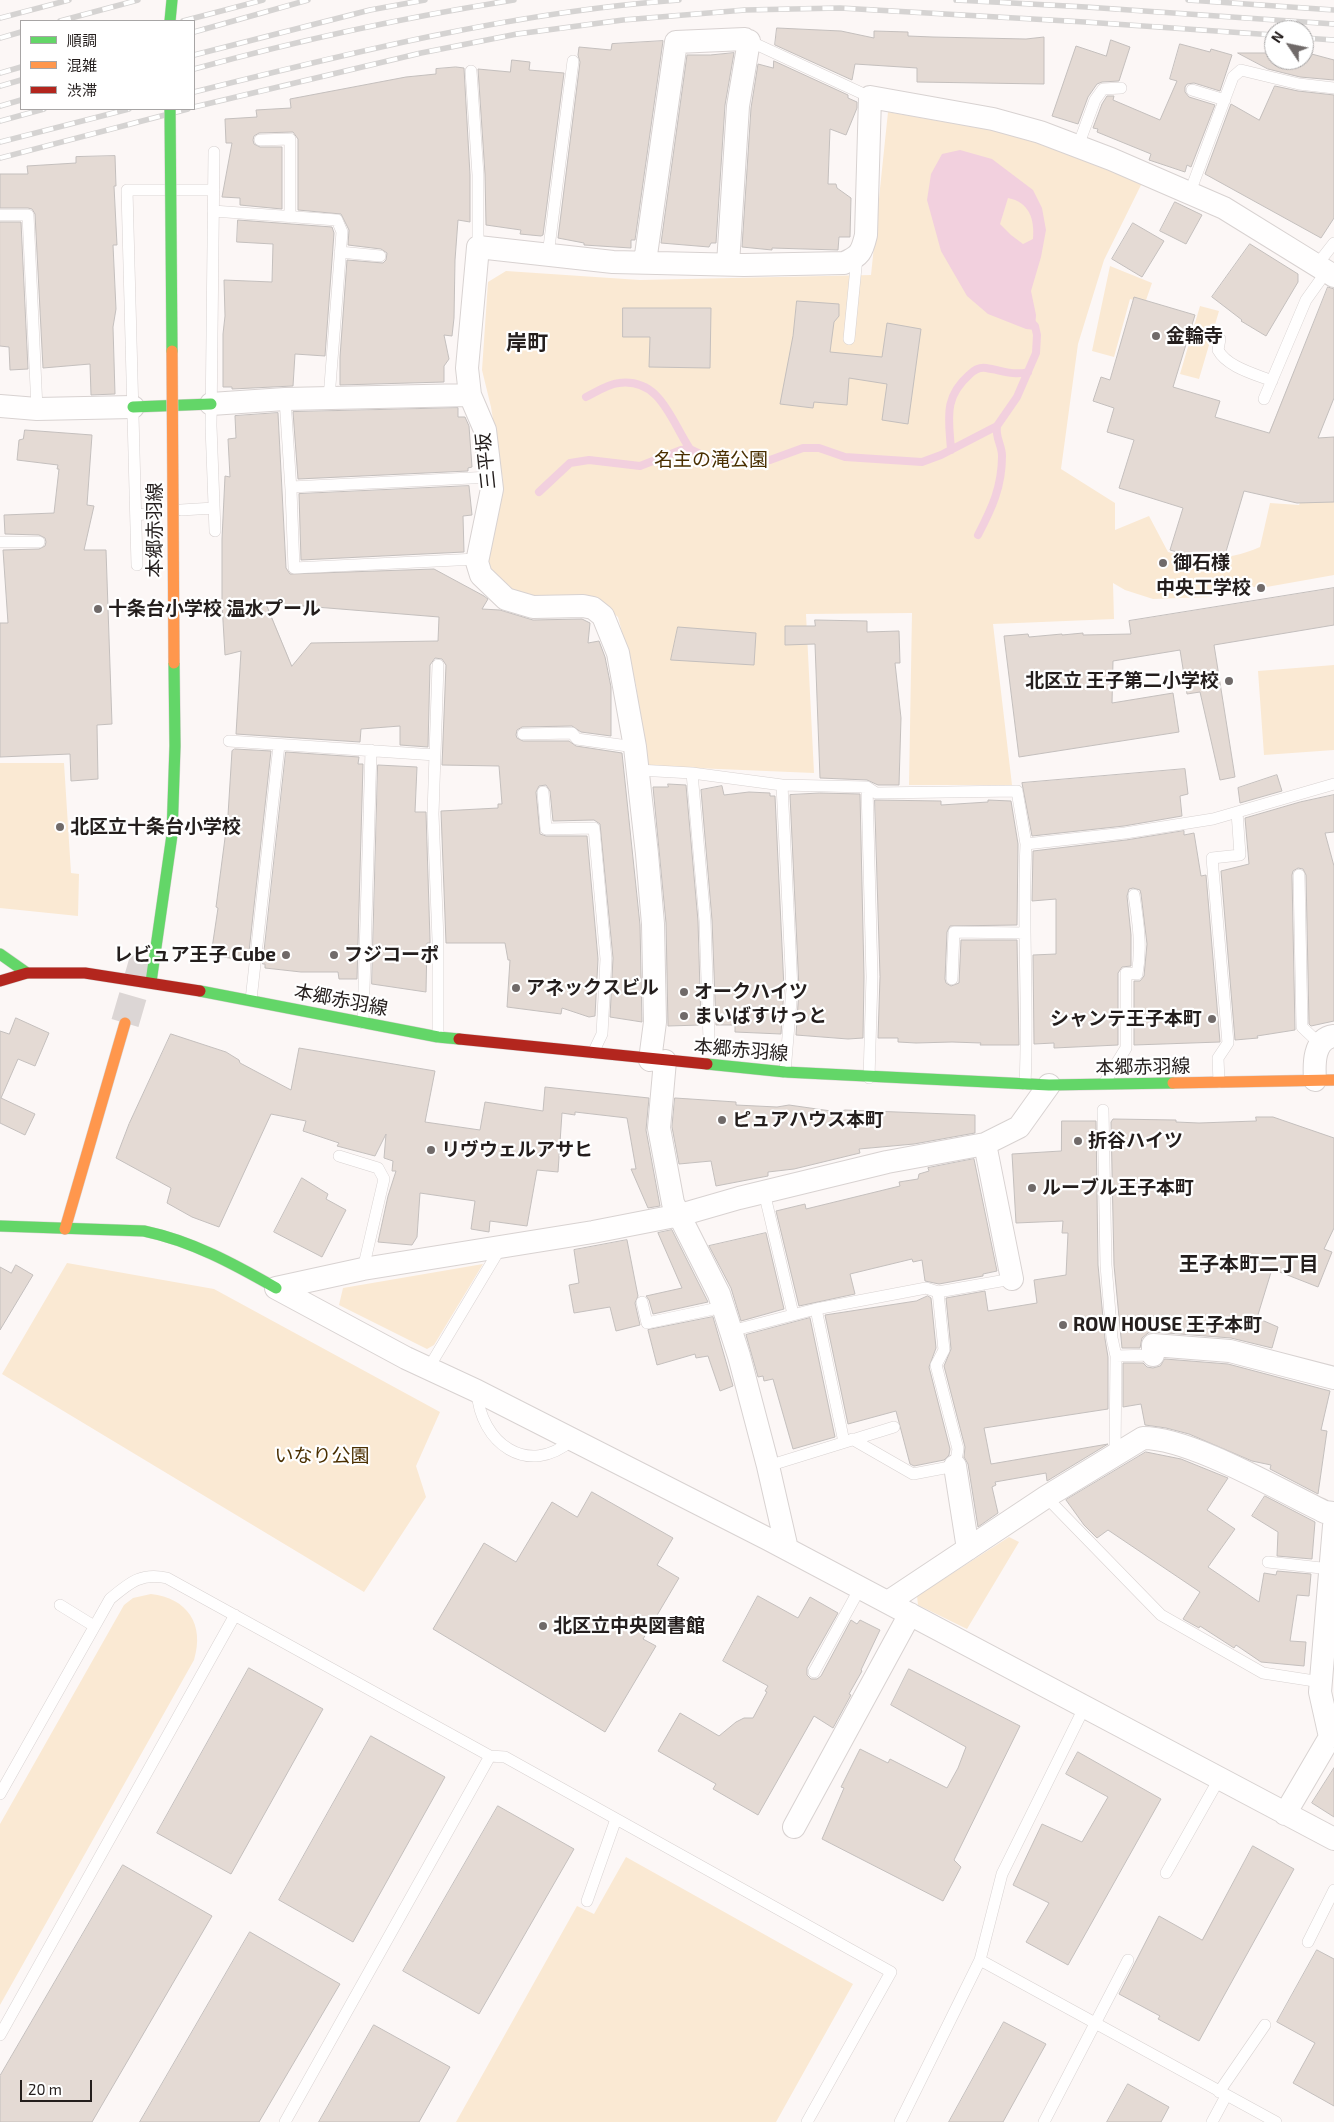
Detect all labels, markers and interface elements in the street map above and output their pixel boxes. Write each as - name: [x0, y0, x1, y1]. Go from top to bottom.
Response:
- legend: [20, 20, 195, 110]
- north arrow: [1264, 20, 1314, 70]
- text: N: [1267, 28, 1287, 46]
- text: 順調: [67, 31, 97, 49]
- text: 混雑: [67, 56, 97, 74]
- text: 渋滞: [67, 81, 97, 99]
- place label: 金輪寺: [1166, 325, 1223, 347]
- district label: 岸町: [506, 330, 548, 356]
- marker: 金輪寺: [1150, 330, 1162, 342]
- street label: 三平坂: [472, 431, 500, 491]
- park label: 名主の滝公園: [654, 449, 768, 471]
- street label: 本郷赤羽線: [144, 483, 166, 577]
- place label: 御石様: [1173, 552, 1230, 574]
- marker: 御石様: [1157, 557, 1169, 569]
- place label: 中央工学校: [1156, 577, 1251, 599]
- marker: 中央工学校: [1255, 582, 1267, 594]
- place label: 十条台小学校 温水プール: [108, 598, 321, 620]
- marker: 十条台小学校 温水プール: [92, 603, 104, 615]
- place label: 北区立 王子第二小学校: [1025, 670, 1219, 692]
- marker: 北区立 王子第二小学校: [1223, 675, 1235, 687]
- place label: 北区立十条台小学校: [70, 816, 241, 838]
- marker: 北区立十条台小学校: [54, 821, 66, 833]
- place label: レビュア王子 Cube: [113, 944, 276, 966]
- place label: フジコーポ: [344, 944, 439, 966]
- marker: レビュア王子 Cube: [280, 949, 292, 961]
- marker: フジコーポ: [328, 949, 340, 961]
- place label: アネックスビル: [526, 977, 659, 999]
- street label: 本郷赤羽線: [292, 980, 390, 1020]
- place label: オークハイツ: [694, 981, 808, 1003]
- marker: アネックスビル: [510, 982, 522, 994]
- marker: オークハイツ: [678, 986, 690, 998]
- place label: まいばすけっと: [694, 1005, 827, 1027]
- place label: シャンテ王子本町: [1050, 1008, 1202, 1030]
- marker: まいばすけっと: [678, 1010, 690, 1022]
- marker: シャンテ王子本町: [1206, 1013, 1218, 1025]
- street label: 本郷赤羽線: [693, 1035, 789, 1065]
- street label: 本郷赤羽線: [1095, 1055, 1191, 1079]
- place label: ピュアハウス本町: [732, 1109, 884, 1131]
- marker: ピュアハウス本町: [716, 1114, 728, 1126]
- place label: 折谷ハイツ: [1088, 1130, 1183, 1152]
- marker: 折谷ハイツ: [1072, 1135, 1084, 1147]
- place label: リヴウェルアサヒ: [441, 1139, 593, 1161]
- marker: リヴウェルアサヒ: [425, 1144, 437, 1156]
- place label: ルーブル王子本町: [1042, 1177, 1194, 1199]
- marker: ルーブル王子本町: [1026, 1182, 1038, 1194]
- district label: 王子本町二丁目: [1179, 1252, 1319, 1276]
- place label: ROW HOUSE 王子本町: [1073, 1314, 1262, 1336]
- marker: ROW HOUSE 王子本町: [1057, 1319, 1069, 1331]
- park label: いなり公園: [275, 1445, 369, 1467]
- place label: 北区立中央図書館: [553, 1615, 705, 1637]
- marker: 北区立中央図書館: [537, 1620, 549, 1632]
- scale bar: [22, 2070, 95, 2102]
- text: 20 m: [28, 2080, 62, 2098]

